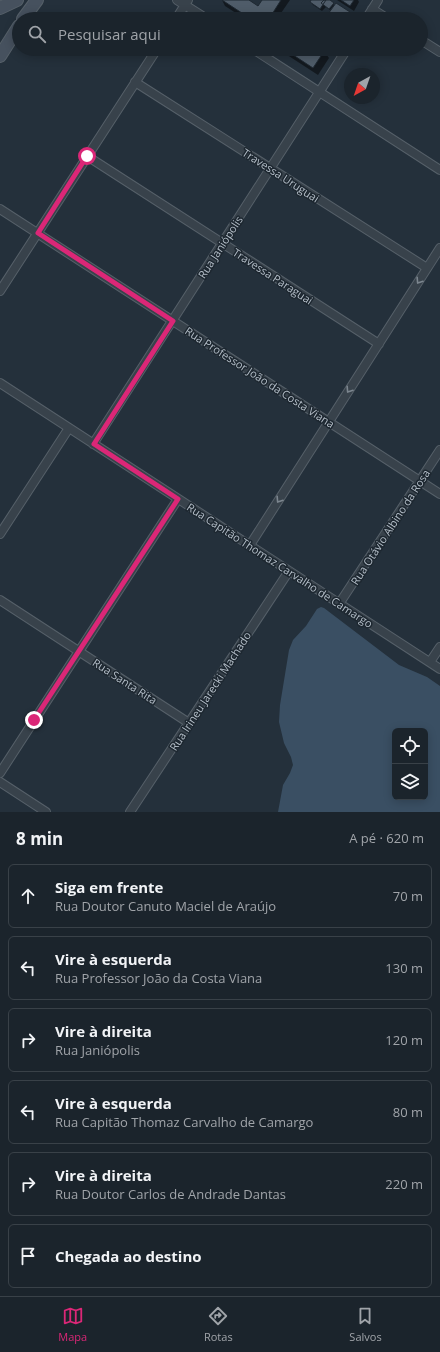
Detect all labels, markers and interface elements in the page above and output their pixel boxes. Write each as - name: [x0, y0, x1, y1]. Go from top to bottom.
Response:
- search box: [12, 12, 428, 56]
- icon: search: [26, 23, 48, 45]
- text: Pesquisar aqui: [58, 24, 161, 44]
- north arrow: [344, 68, 380, 104]
- street label: Travessa Uruguai: [240, 145, 322, 205]
- route start: [78, 147, 96, 165]
- street label: Rua Janiópolis: [194, 213, 246, 281]
- street label: Travessa Paraguai: [230, 244, 316, 308]
- one-way arrow: [416, 277, 424, 284]
- street label: Rua Professor João da Costa Viana: [182, 323, 338, 431]
- one-way arrow: [346, 386, 354, 393]
- street label: Rua Otávio Albino da Rosa: [347, 466, 433, 588]
- one-way arrow: [276, 496, 284, 503]
- street label: Rua Capitão Thomaz Carvalho de Camargo: [184, 499, 376, 631]
- street label: Rua Irineu Jarecki Machado: [166, 628, 254, 753]
- street label: Rua Santa Rita: [90, 655, 160, 707]
- route end: [25, 711, 43, 729]
- map controls: [392, 728, 428, 800]
- button: locate: [392, 728, 428, 764]
- button: layers: [392, 764, 428, 800]
- text: 8 min: [16, 827, 63, 850]
- text: A pé · 620 m: [349, 829, 424, 847]
- text: Siga em frente: [55, 877, 163, 897]
- icon: ahead: [17, 885, 39, 907]
- text: 70 m: [393, 887, 423, 905]
- text: Rua Doutor Canuto Maciel de Araújo: [55, 897, 276, 915]
- text: Vire à esquerda: [55, 949, 172, 969]
- icon: left: [17, 957, 39, 979]
- text: 130 m: [385, 959, 423, 977]
- text: Rua Professor João da Costa Viana: [55, 969, 262, 987]
- text: Vire à direita: [55, 1021, 152, 1041]
- icon: right: [17, 1029, 39, 1051]
- text: 120 m: [385, 1031, 423, 1049]
- text: Rua Janiópolis: [55, 1041, 140, 1059]
- text: Vire à esquerda: [55, 1093, 172, 1113]
- icon: left: [17, 1101, 39, 1123]
- text: 80 m: [393, 1103, 423, 1121]
- text: Rua Capitão Thomaz Carvalho de Camargo: [55, 1113, 313, 1131]
- text: Vire à direita: [55, 1165, 152, 1185]
- icon: right: [17, 1173, 39, 1195]
- text: 220 m: [385, 1175, 423, 1193]
- text: Rua Doutor Carlos de Andrade Dantas: [55, 1185, 286, 1203]
- icon: arrive: [17, 1245, 39, 1267]
- text: Chegada ao destino: [55, 1246, 202, 1266]
- tab: Mapa: [58, 1305, 87, 1344]
- tab: Rotas: [204, 1305, 233, 1344]
- tab: Salvos: [349, 1305, 382, 1344]

